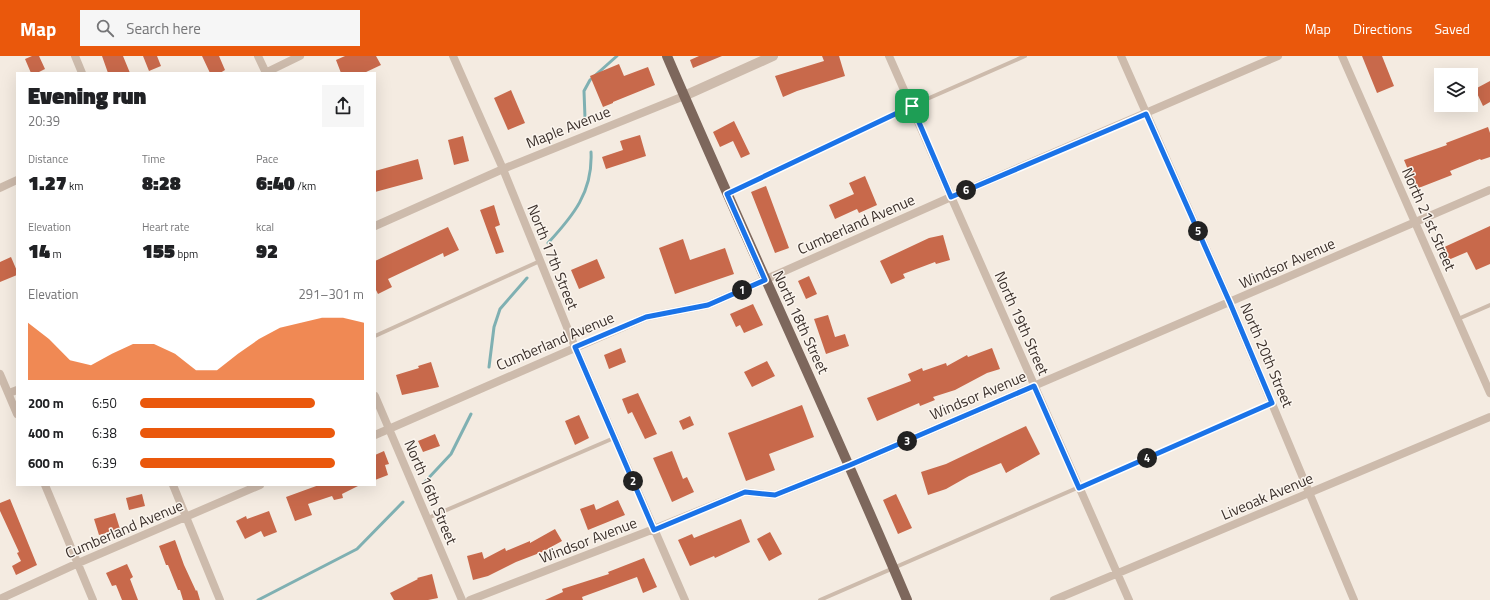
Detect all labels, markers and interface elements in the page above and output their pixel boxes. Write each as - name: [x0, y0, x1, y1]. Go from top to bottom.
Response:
- search box: [80, 10, 360, 46]
- text: Map: [20, 14, 56, 43]
- icon: search: [94, 17, 116, 39]
- text: Search here: [126, 17, 201, 40]
- text: Map: [1305, 18, 1331, 39]
- text: Directions: [1353, 18, 1412, 39]
- text: Saved: [1434, 18, 1470, 39]
- map controls: [1434, 68, 1478, 112]
- button: layers: [1434, 68, 1478, 112]
- text: Evening run: [28, 79, 146, 113]
- button: share: [322, 85, 364, 127]
- pin: [895, 89, 929, 123]
- icon: arrive: [901, 95, 923, 117]
- street label: Maple Avenue: [522, 100, 614, 154]
- text: 20:39: [28, 111, 60, 131]
- text: Distance: [28, 151, 68, 167]
- text: Time: [142, 151, 165, 167]
- text: Pace: [256, 151, 278, 167]
- street label: North 21st Street: [1396, 164, 1462, 275]
- text: 1.27: [28, 167, 67, 198]
- text: 8:28: [142, 167, 181, 198]
- text: 6:40: [256, 167, 295, 198]
- text: km: [67, 178, 84, 194]
- text: /km: [295, 178, 316, 194]
- pin: 6: [956, 180, 976, 200]
- text: 6: [963, 182, 969, 198]
- street label: Cumberland Avenue: [794, 188, 918, 260]
- street label: North 17th Street: [521, 201, 585, 314]
- text: Elevation: [28, 219, 71, 235]
- text: Heart rate: [142, 219, 189, 235]
- text: kcal: [256, 219, 274, 235]
- pin: 5: [1188, 221, 1208, 241]
- text: 5: [1195, 223, 1201, 239]
- street label: Windsor Avenue: [1235, 232, 1339, 294]
- text: 14: [28, 235, 50, 266]
- text: 155: [142, 235, 175, 266]
- text: 92: [256, 235, 278, 266]
- text: m: [50, 246, 62, 262]
- text: bpm: [175, 246, 198, 262]
- street label: North 18th Street: [767, 266, 835, 378]
- street label: North 19th Street: [989, 267, 1056, 379]
- pin: 1: [732, 280, 752, 300]
- text: 1: [739, 282, 745, 298]
- text: Elevation: [28, 284, 79, 304]
- text: 291–301 m: [298, 284, 364, 304]
- street label: North 20th Street: [1235, 299, 1300, 412]
- street label: Cumberland Avenue: [492, 306, 618, 376]
- street label: Windsor Avenue: [926, 364, 1030, 426]
- text: 200 m: [28, 393, 64, 413]
- text: 6:50: [92, 393, 117, 413]
- text: 400 m: [28, 423, 64, 443]
- text: 6:38: [92, 423, 117, 443]
- pin: 3: [897, 431, 917, 451]
- text: 3: [904, 433, 910, 449]
- street label: North 16th Street: [399, 436, 464, 549]
- pin: 4: [1137, 448, 1157, 468]
- text: 4: [1144, 450, 1150, 466]
- text: 600 m: [28, 453, 64, 473]
- text: 6:39: [92, 453, 117, 473]
- street label: Liveoak Avenue: [1217, 466, 1317, 526]
- pin: 2: [623, 471, 643, 491]
- text: 2: [630, 473, 636, 489]
- street label: Cumberland Avenue: [61, 494, 187, 564]
- street label: Windsor Avenue: [536, 511, 640, 569]

